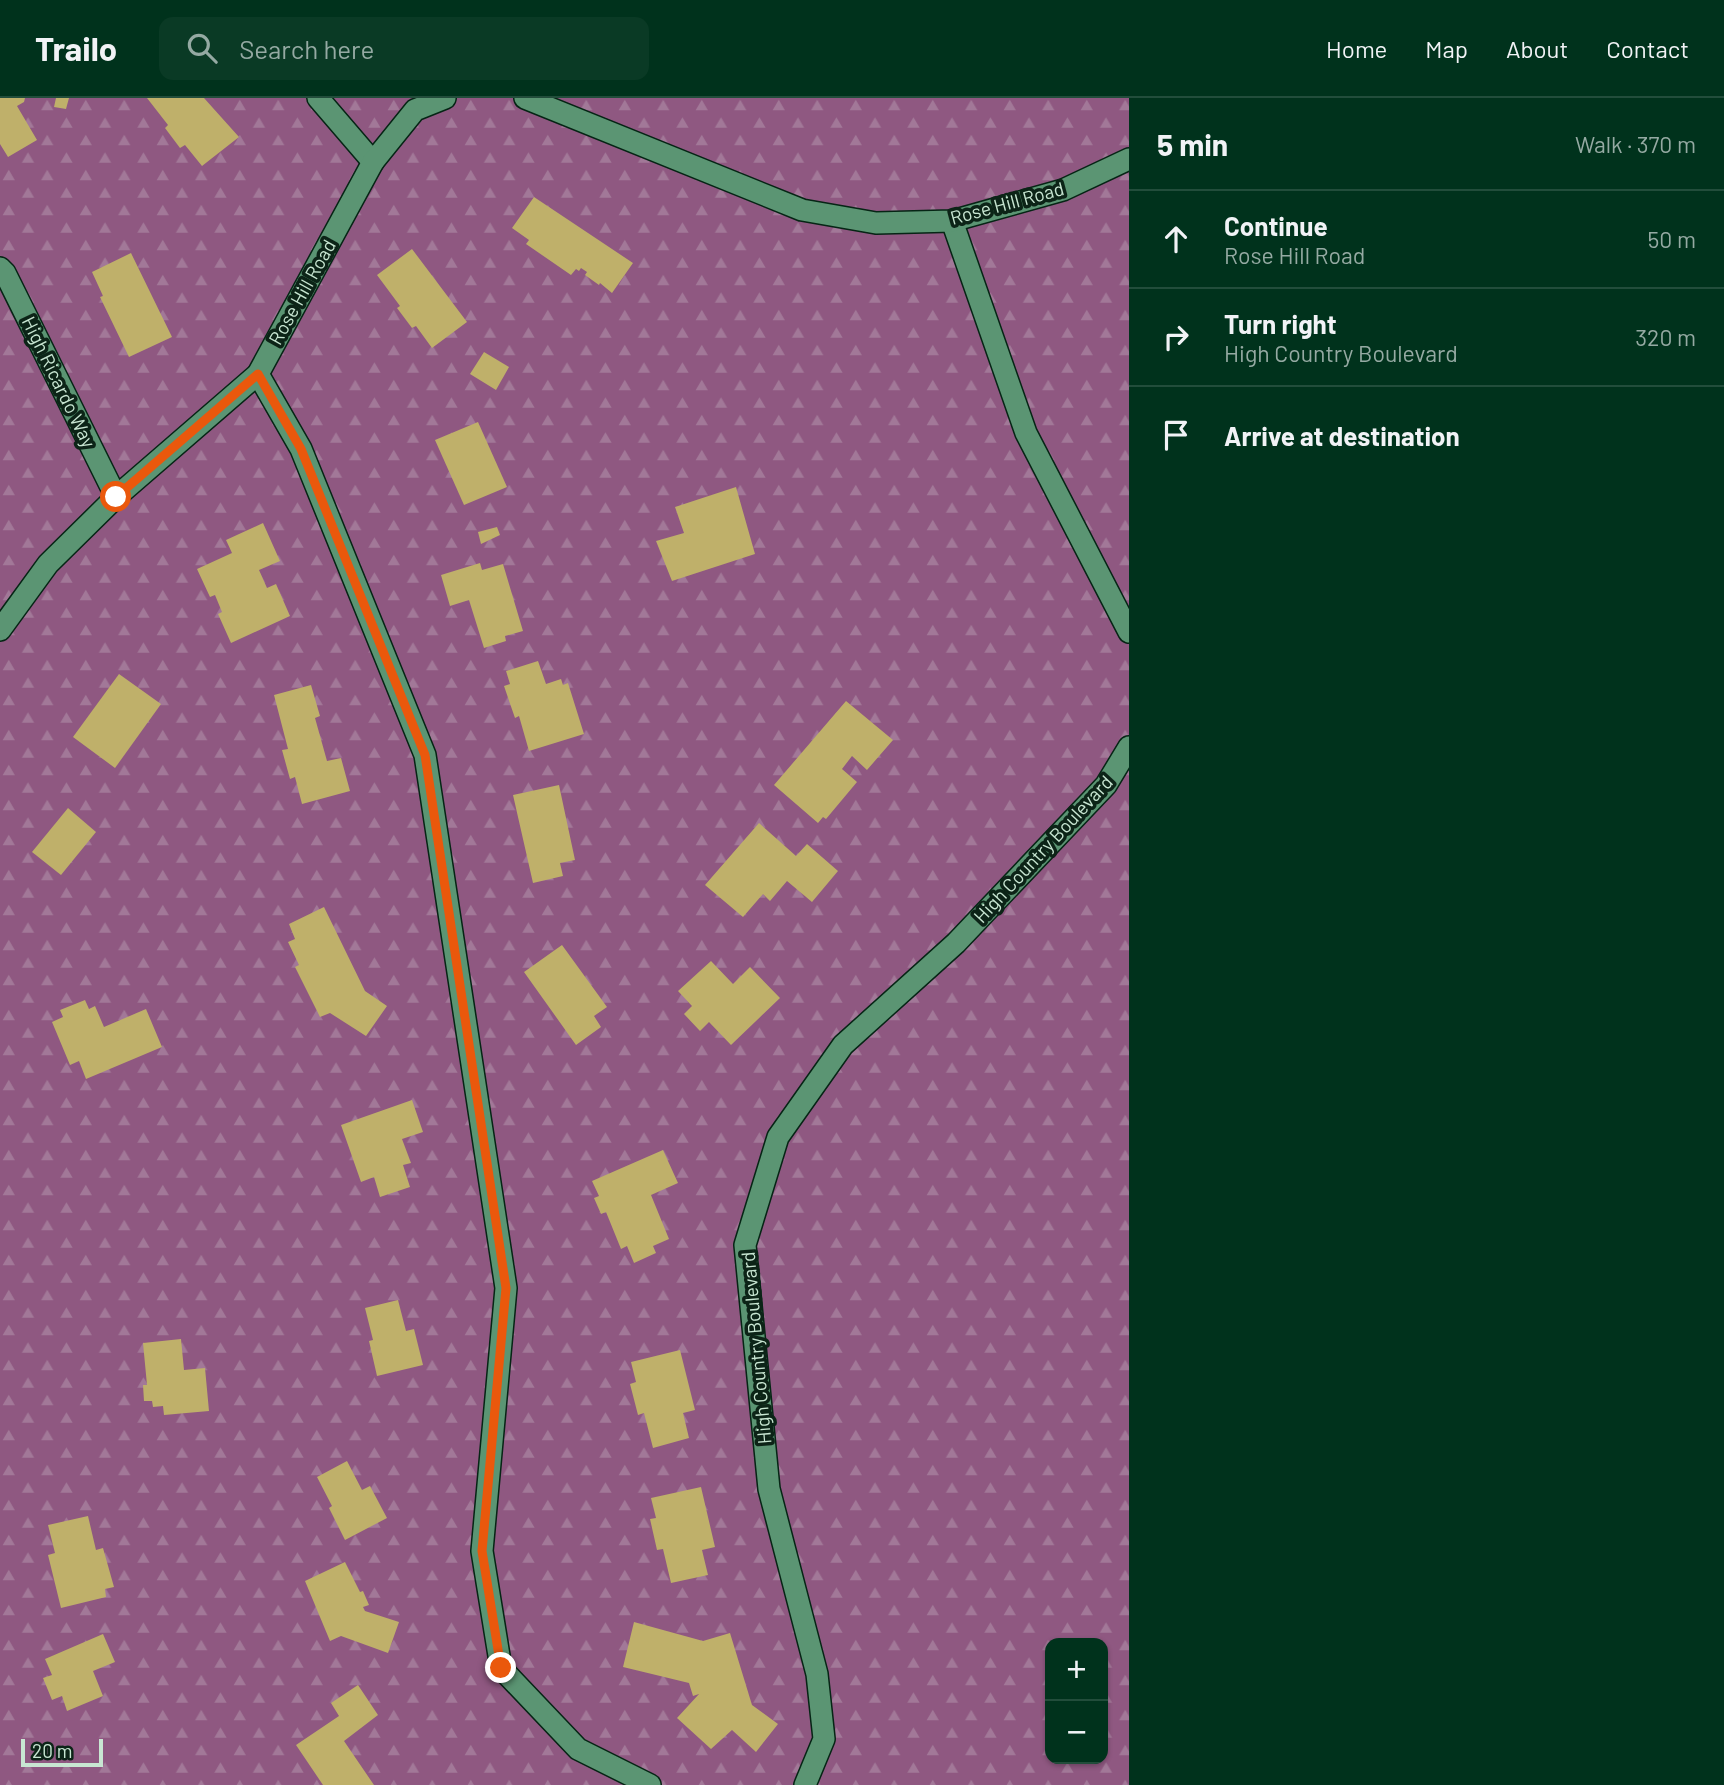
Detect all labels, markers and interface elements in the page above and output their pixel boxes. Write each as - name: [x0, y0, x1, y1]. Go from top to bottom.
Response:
- search box: [159, 17, 649, 80]
- text: Trailo: [35, 28, 117, 68]
- icon: search: [183, 29, 221, 67]
- text: Search here: [239, 33, 374, 64]
- text: Home: [1326, 34, 1387, 63]
- text: Map: [1425, 34, 1468, 63]
- text: About: [1506, 34, 1568, 63]
- text: Contact: [1606, 34, 1689, 63]
- text: 5 min: [1157, 126, 1228, 162]
- text: Walk · 370 m: [1575, 130, 1696, 158]
- street label: Rose Hill Road: [947, 176, 1066, 229]
- text: Continue: [1224, 210, 1328, 241]
- icon: ahead: [1157, 220, 1195, 258]
- text: 50 m: [1648, 225, 1696, 253]
- street label: Rose Hill Road: [263, 235, 340, 348]
- text: Rose Hill Road: [1224, 241, 1365, 269]
- text: Turn right: [1224, 308, 1337, 339]
- street label: High Ricardo Way: [18, 312, 101, 451]
- icon: right: [1157, 318, 1195, 356]
- text: 320 m: [1635, 323, 1696, 351]
- text: High Country Boulevard: [1224, 339, 1458, 367]
- icon: arrive: [1157, 416, 1195, 454]
- text: Arrive at destination: [1224, 420, 1460, 451]
- route start: [100, 481, 131, 512]
- street label: High Country Boulevard: [968, 770, 1117, 927]
- street label: High Country Boulevard: [736, 1251, 775, 1445]
- map controls: [1045, 1638, 1108, 1764]
- button: +: [1045, 1638, 1108, 1701]
- route end: [485, 1652, 516, 1683]
- button: −: [1045, 1701, 1108, 1764]
- scale bar: [21, 1736, 103, 1768]
- text: 20 m: [32, 1739, 72, 1762]

